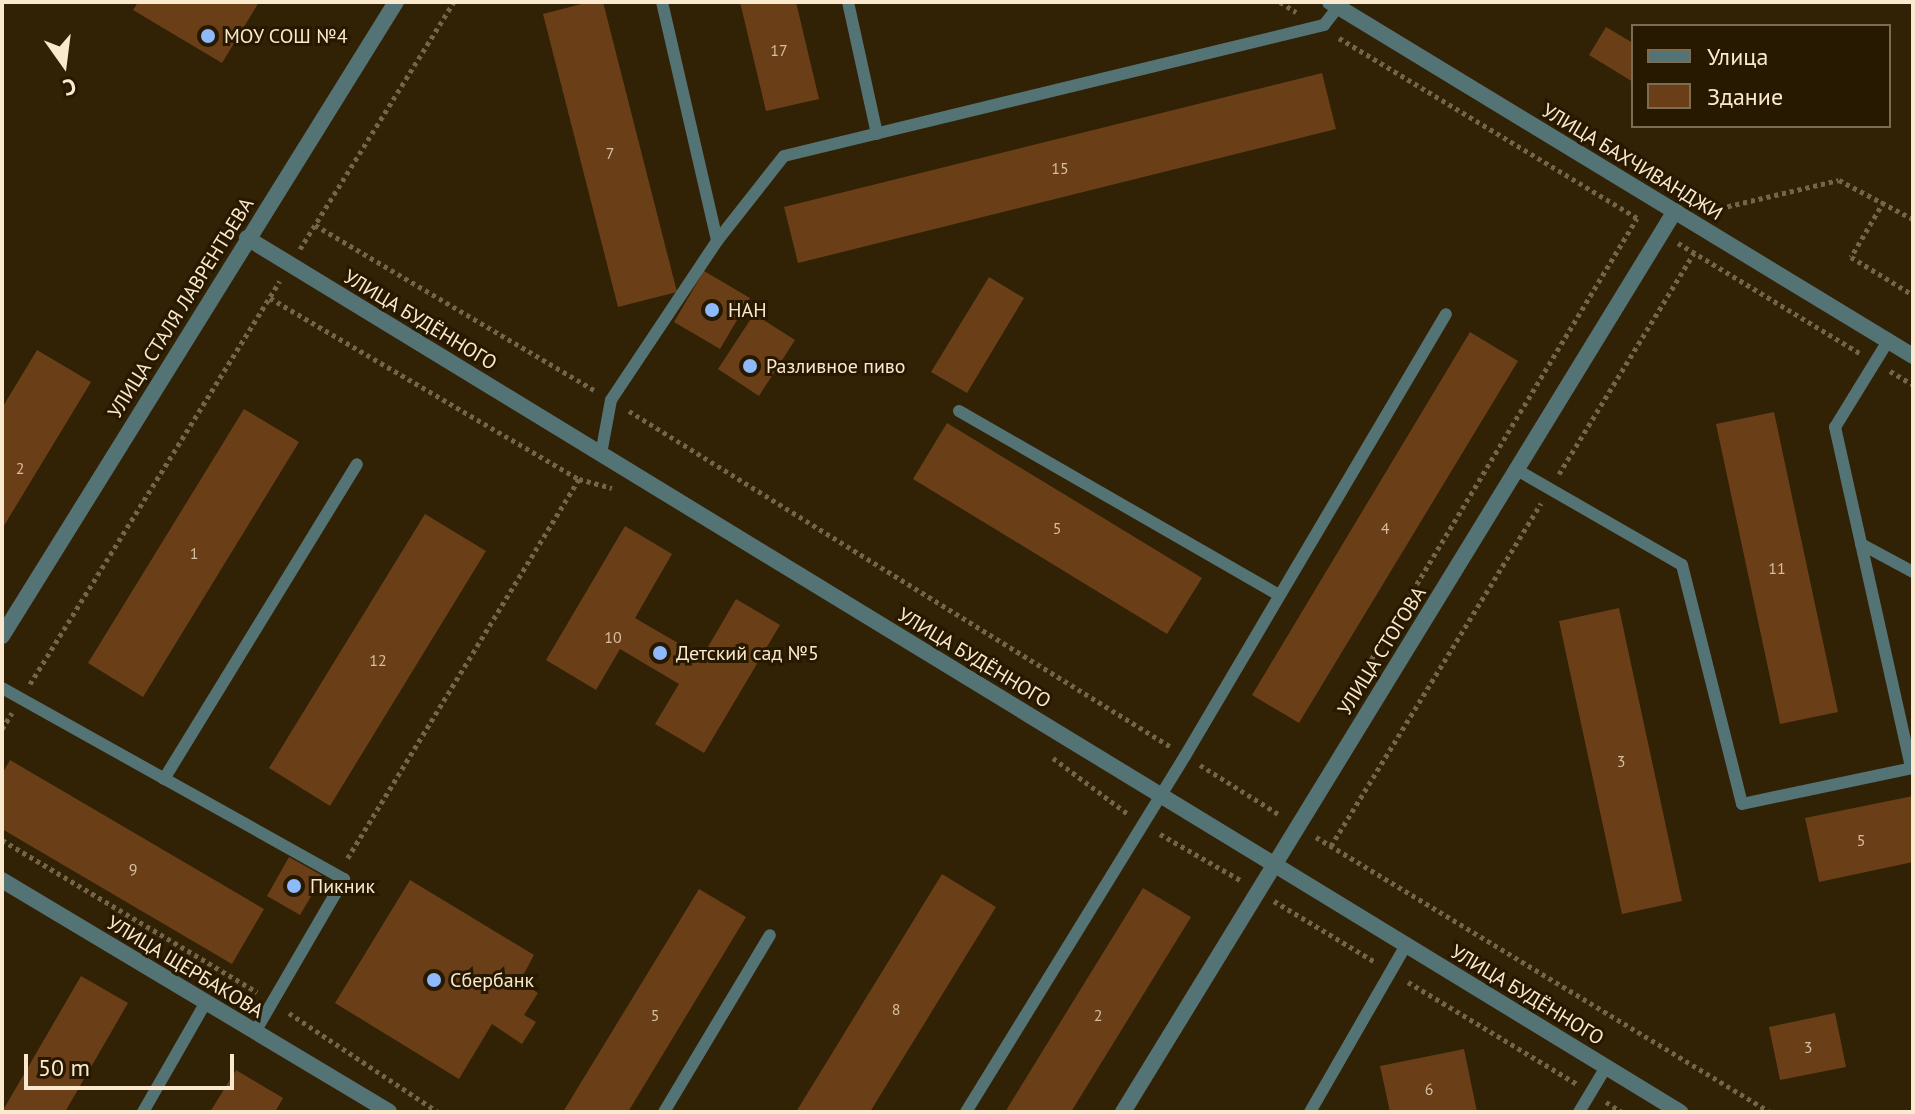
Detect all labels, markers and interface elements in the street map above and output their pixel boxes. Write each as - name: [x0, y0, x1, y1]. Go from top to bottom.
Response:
- north arrow: [24, 24, 104, 104]
- place label: МОУ СОШ №4: [224, 24, 348, 48]
- legend: [1631, 24, 1891, 128]
- marker: МОУ СОШ №4: [199, 27, 217, 45]
- house number: 17: [770, 40, 788, 60]
- text: Улица: [1707, 41, 1768, 72]
- text: С: [60, 72, 79, 102]
- text: Здание: [1707, 81, 1783, 112]
- street label: УЛИЦА БАХЧИВАНДЖИ: [1537, 98, 1727, 226]
- house number: 7: [606, 143, 614, 163]
- house number: 15: [1051, 158, 1069, 178]
- street label: УЛИЦА СТАЛЯ ЛАВРЕНТЬЕВА: [103, 193, 259, 423]
- street label: УЛИЦА БУДЁННОГО: [339, 265, 501, 375]
- place label: НАН: [728, 298, 767, 322]
- marker: НАН: [703, 301, 721, 319]
- place label: Разливное пиво: [766, 354, 906, 378]
- marker: Разливное пиво: [741, 357, 759, 375]
- house number: 2: [16, 458, 24, 478]
- house number: 5: [1053, 518, 1061, 538]
- house number: 4: [1381, 518, 1389, 538]
- house number: 1: [190, 543, 198, 563]
- house number: 11: [1768, 558, 1786, 578]
- street label: УЛИЦА СТОГОВА: [1333, 582, 1431, 720]
- street label: УЛИЦА БУДЁННОГО: [893, 603, 1055, 713]
- house number: 10: [604, 627, 622, 647]
- place label: Детский сад №5: [676, 641, 819, 665]
- marker: Детский сад №5: [651, 644, 669, 662]
- house number: 12: [369, 650, 387, 670]
- house number: 3: [1617, 751, 1625, 771]
- house number: 5: [1857, 830, 1865, 850]
- house number: 9: [129, 859, 137, 879]
- place label: Пикник: [310, 874, 375, 898]
- marker: Пикник: [285, 877, 303, 895]
- street label: УЛИЦА ЩЕРБАКОВА: [102, 911, 268, 1023]
- street label: УЛИЦА БУДЁННОГО: [1446, 940, 1608, 1050]
- place label: Сбербанк: [450, 968, 534, 992]
- marker: Сбербанк: [425, 971, 443, 989]
- house number: 8: [892, 999, 900, 1019]
- house number: 5: [651, 1005, 659, 1025]
- house number: 2: [1094, 1005, 1102, 1025]
- house number: 3: [1804, 1037, 1812, 1057]
- scale bar: [28, 1038, 238, 1088]
- text: 50 m: [38, 1052, 90, 1083]
- house number: 6: [1425, 1079, 1433, 1099]

